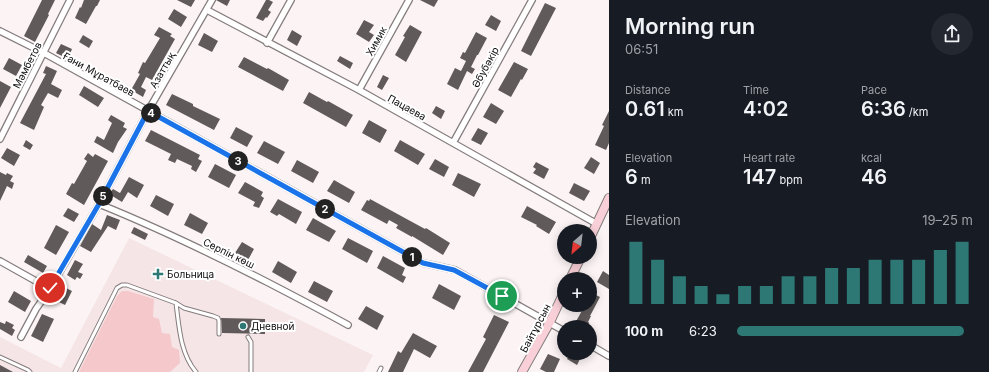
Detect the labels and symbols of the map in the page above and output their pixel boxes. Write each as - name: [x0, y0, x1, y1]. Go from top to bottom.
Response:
- street label: Химик: [363, 24, 389, 58]
- street label: Мәмбетов: [10, 39, 44, 90]
- street label: Әбубәкір: [469, 45, 501, 89]
- street label: Ғани Мұратбаев: [60, 49, 137, 100]
- street label: Азаттық: [147, 49, 177, 90]
- street label: Пацаева: [386, 92, 428, 122]
- pin: 4: [141, 103, 161, 123]
- pin: 3: [228, 151, 248, 171]
- pin: 5: [93, 186, 113, 206]
- pin: 2: [315, 199, 335, 219]
- north arrow: [557, 224, 597, 264]
- street label: Серпін көш: [201, 235, 257, 271]
- pin: 1: [402, 247, 422, 267]
- marker: Больница: [152, 268, 164, 280]
- place label: Больница: [167, 268, 214, 280]
- pin: [33, 271, 67, 305]
- pin: [485, 279, 519, 313]
- street label: Байтұрсын: [517, 301, 554, 355]
- place label: Дневной: [251, 320, 294, 332]
- marker: Дневной: [238, 321, 248, 331]

